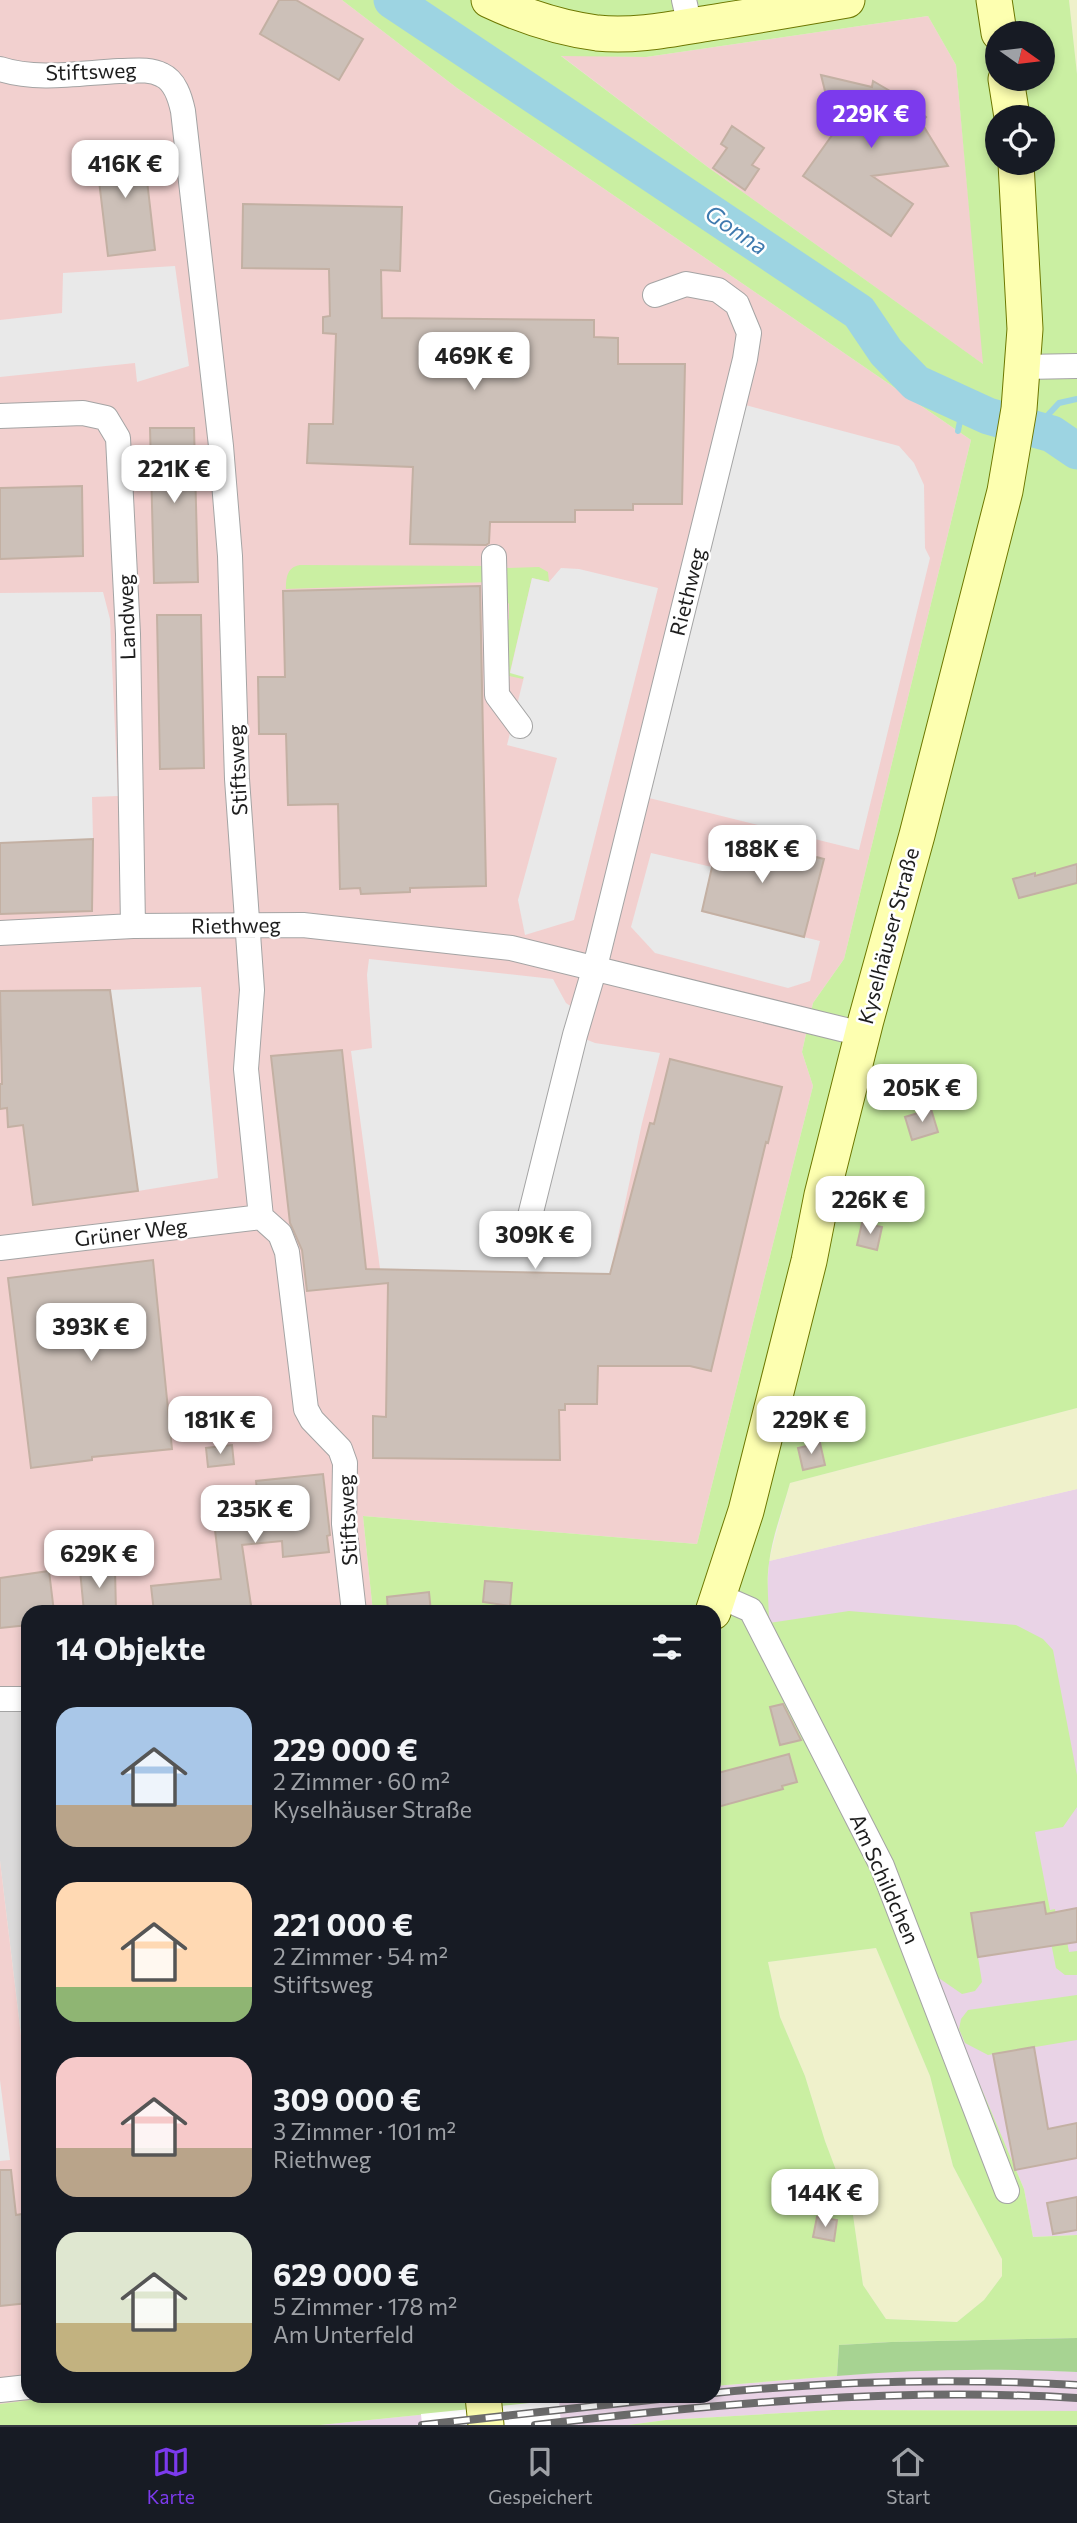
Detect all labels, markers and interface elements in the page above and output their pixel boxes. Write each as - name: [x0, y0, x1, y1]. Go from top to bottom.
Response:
- north arrow: [985, 21, 1055, 91]
- map controls: [985, 21, 1055, 175]
- street label: Stiftsweg: [45, 56, 137, 85]
- pin: 229K €: [814, 90, 928, 150]
- text: 229K €: [833, 99, 909, 127]
- button: locate: [985, 105, 1055, 175]
- pin: 416K €: [68, 140, 182, 200]
- text: 416K €: [88, 149, 162, 177]
- water label: Gonna: [700, 198, 773, 260]
- pin: 469K €: [417, 332, 531, 392]
- text: 469K €: [435, 341, 513, 369]
- pin: 221K €: [117, 446, 231, 505]
- text: 221K €: [137, 454, 211, 482]
- street label: Riethweg: [664, 545, 710, 638]
- street label: Landweg: [112, 574, 139, 661]
- street label: Stiftsweg: [222, 724, 251, 816]
- pin: 188K €: [705, 826, 819, 885]
- text: 188K €: [724, 834, 800, 862]
- street label: Kyselhäuser Straße: [852, 845, 923, 1026]
- street label: Riethweg: [191, 911, 281, 938]
- pin: 205K €: [865, 1064, 979, 1124]
- text: 205K €: [883, 1073, 961, 1101]
- pin: 226K €: [813, 1176, 927, 1236]
- text: 226K €: [832, 1185, 908, 1213]
- street label: Grüner Weg: [73, 1212, 189, 1251]
- pin: 309K €: [478, 1212, 592, 1271]
- text: 309K €: [495, 1220, 575, 1248]
- pin: 393K €: [34, 1304, 148, 1363]
- text: 393K €: [52, 1312, 130, 1340]
- pin: 181K €: [163, 1396, 277, 1456]
- pin: 229K €: [754, 1396, 868, 1456]
- text: 181K €: [184, 1405, 256, 1433]
- text: 229K €: [773, 1405, 849, 1433]
- street label: Stiftsweg: [332, 1474, 361, 1566]
- pin: 235K €: [198, 1486, 312, 1545]
- text: 235K €: [217, 1494, 293, 1522]
- pin: 629K €: [42, 1530, 156, 1590]
- text: 629K €: [60, 1539, 138, 1567]
- icon: filters: [648, 1628, 686, 1666]
- text: 14 Objekte: [56, 1629, 206, 1666]
- text: 229 000 €: [273, 1730, 418, 1767]
- icon: home: [112, 1735, 196, 1819]
- text: 2 Zimmer · 60 m²: [273, 1767, 450, 1795]
- text: Kyselhäuser Straße: [273, 1795, 472, 1823]
- street label: Am Schildchen: [845, 1809, 925, 1947]
- text: 221 000 €: [273, 1905, 413, 1942]
- icon: home: [112, 1910, 196, 1994]
- text: 2 Zimmer · 54 m²: [273, 1942, 448, 1970]
- text: Stiftsweg: [273, 1970, 373, 1998]
- text: 309 000 €: [273, 2080, 421, 2117]
- icon: home: [112, 2085, 196, 2169]
- text: 3 Zimmer · 101 m²: [273, 2117, 456, 2145]
- text: Riethweg: [273, 2145, 371, 2173]
- pin: 144K €: [768, 2170, 882, 2229]
- text: 144K €: [787, 2178, 863, 2206]
- text: 629 000 €: [273, 2255, 419, 2292]
- icon: home: [112, 2260, 196, 2344]
- text: 5 Zimmer · 178 m²: [273, 2292, 457, 2320]
- text: Am Unterfeld: [273, 2320, 414, 2348]
- tab: Karte: [147, 2443, 195, 2508]
- tab: Gespeichert: [488, 2443, 593, 2508]
- tab: Start: [886, 2443, 930, 2508]

